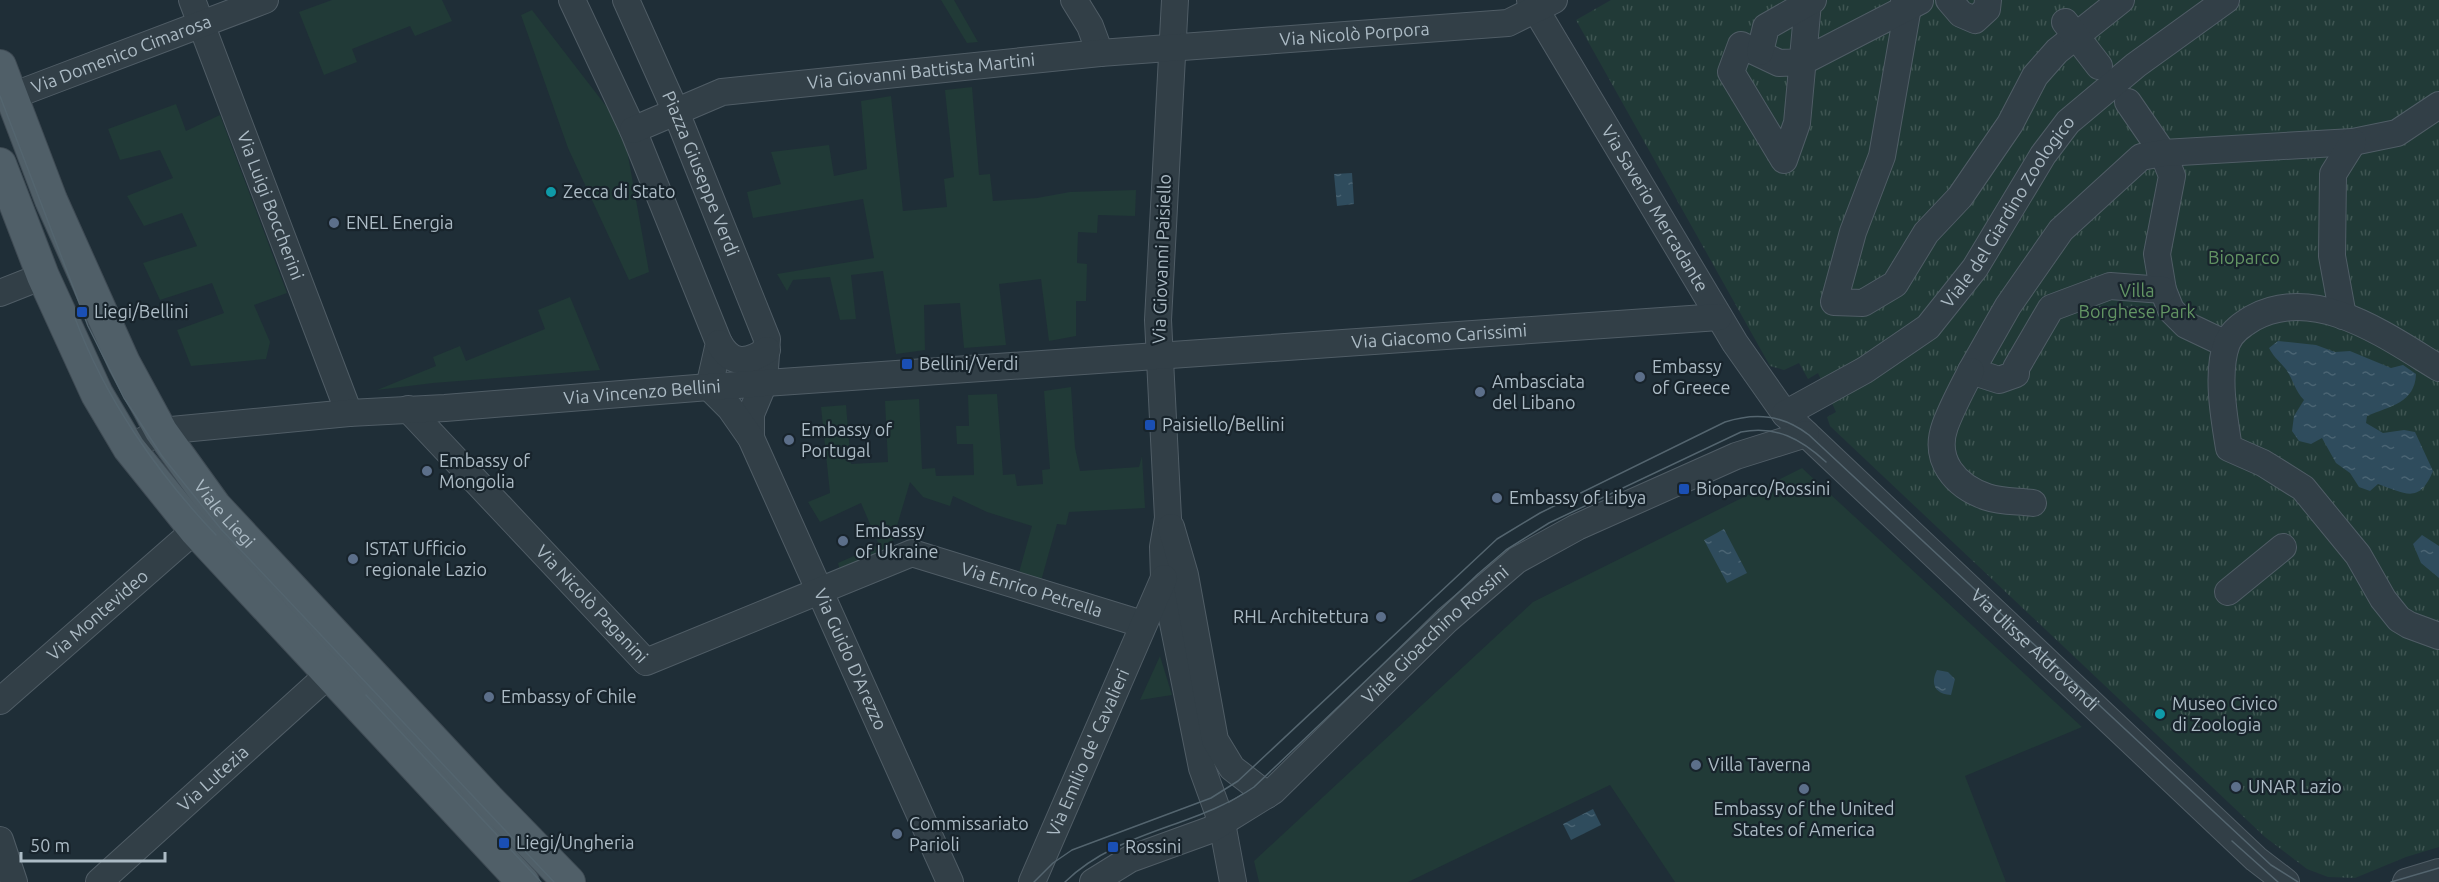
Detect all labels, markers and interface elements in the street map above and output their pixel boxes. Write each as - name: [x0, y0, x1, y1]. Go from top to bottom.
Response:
- street label: Via Domenico Cimarosa: [28, 10, 214, 97]
- street label: Via Nicolò Porpora: [1279, 18, 1430, 49]
- street label: Via Giovanni Battista Martini: [806, 49, 1036, 92]
- street label: Piazza Giuseppe Verdi: [659, 88, 744, 259]
- street label: Viale del Giardino Zoologico: [1937, 112, 2078, 311]
- street label: Via Saverio Mercadante: [1598, 121, 1713, 295]
- street label: Via Luigi Boccherini: [234, 128, 308, 282]
- street label: Via Giovanni Paisiello: [1148, 174, 1174, 344]
- place label: Zecca di Stato: [563, 181, 675, 201]
- marker: Zecca di Stato: [544, 185, 558, 199]
- place label: ENEL Energia: [346, 212, 453, 232]
- marker: ENEL Energia: [327, 216, 341, 230]
- park label: Bioparco: [2208, 247, 2280, 267]
- park label: Villa Borghese Park: [2079, 280, 2195, 321]
- place label: Liegi/Bellini: [94, 301, 189, 321]
- marker: Liegi/Bellini: [75, 305, 89, 319]
- street label: Via Giacomo Carissimi: [1351, 319, 1528, 351]
- place label: Bellini/Verdi: [919, 353, 1019, 373]
- place label: Embassy of Greece: [1652, 356, 1730, 397]
- marker: Bellini/Verdi: [900, 357, 914, 371]
- marker: Embassy of Greece: [1633, 370, 1647, 384]
- place label: Ambasciata del Libano: [1492, 371, 1585, 412]
- street label: Via Vincenzo Bellini: [563, 375, 721, 408]
- marker: Ambasciata del Libano: [1473, 385, 1487, 399]
- place label: Paisiello/Bellini: [1162, 414, 1285, 434]
- marker: Paisiello/Bellini: [1143, 418, 1157, 432]
- place label: Embassy of Portugal: [801, 419, 892, 460]
- marker: Embassy of Portugal: [782, 433, 796, 447]
- place label: Embassy of Mongolia: [439, 450, 530, 491]
- marker: Embassy of Mongolia: [420, 464, 434, 478]
- street label: Viale Liegi: [191, 476, 260, 551]
- place label: Bioparco/Rossini: [1696, 478, 1831, 498]
- marker: Bioparco/Rossini: [1677, 482, 1691, 496]
- place label: Embassy of Libya: [1509, 487, 1646, 507]
- marker: Embassy of Libya: [1490, 491, 1504, 505]
- place label: Embassy of Ukraine: [855, 520, 939, 561]
- marker: Embassy of Ukraine: [836, 534, 850, 548]
- place label: ISTAT Ufficio regionale Lazio: [365, 538, 487, 579]
- street label: Via Nicolò Paganini: [532, 541, 652, 666]
- marker: ISTAT Ufficio regionale Lazio: [346, 552, 360, 566]
- street label: Via Enrico Petrella: [959, 558, 1105, 620]
- street label: Viale Gioacchino Rossini: [1357, 561, 1512, 707]
- street label: Via Montevideo: [43, 565, 152, 664]
- street label: Via Ulisse Aldrovandi: [1967, 584, 2103, 714]
- street label: Via Guido D'Arezzo: [811, 585, 891, 733]
- place label: RHL Architettura: [1233, 606, 1369, 626]
- marker: RHL Architettura: [1374, 610, 1388, 624]
- street label: Via Emilio de' Cavalieri: [1042, 665, 1132, 839]
- place label: Embassy of Chile: [501, 686, 637, 706]
- marker: Embassy of Chile: [482, 690, 496, 704]
- place label: Museo Civico di Zoologia: [2172, 693, 2278, 734]
- marker: Museo Civico di Zoologia: [2153, 707, 2167, 721]
- street label: Via Lutezia: [173, 741, 252, 815]
- place label: Villa Taverna: [1708, 754, 1811, 774]
- marker: Villa Taverna: [1689, 758, 1703, 772]
- place label: UNAR Lazio: [2248, 776, 2342, 796]
- marker: UNAR Lazio: [2229, 780, 2243, 794]
- marker: Embassy of the United States of America: [1797, 782, 1811, 796]
- place label: Embassy of the United States of America: [1713, 798, 1895, 839]
- place label: Commissariato Parioli: [909, 813, 1029, 854]
- scale bar: [21, 825, 165, 863]
- marker: Commissariato Parioli: [890, 827, 904, 841]
- place label: Liegi/Ungheria: [516, 832, 634, 852]
- text: 50 m: [30, 835, 70, 855]
- marker: Liegi/Ungheria: [497, 836, 511, 850]
- place label: Rossini: [1125, 836, 1181, 856]
- marker: Rossini: [1106, 840, 1120, 854]

